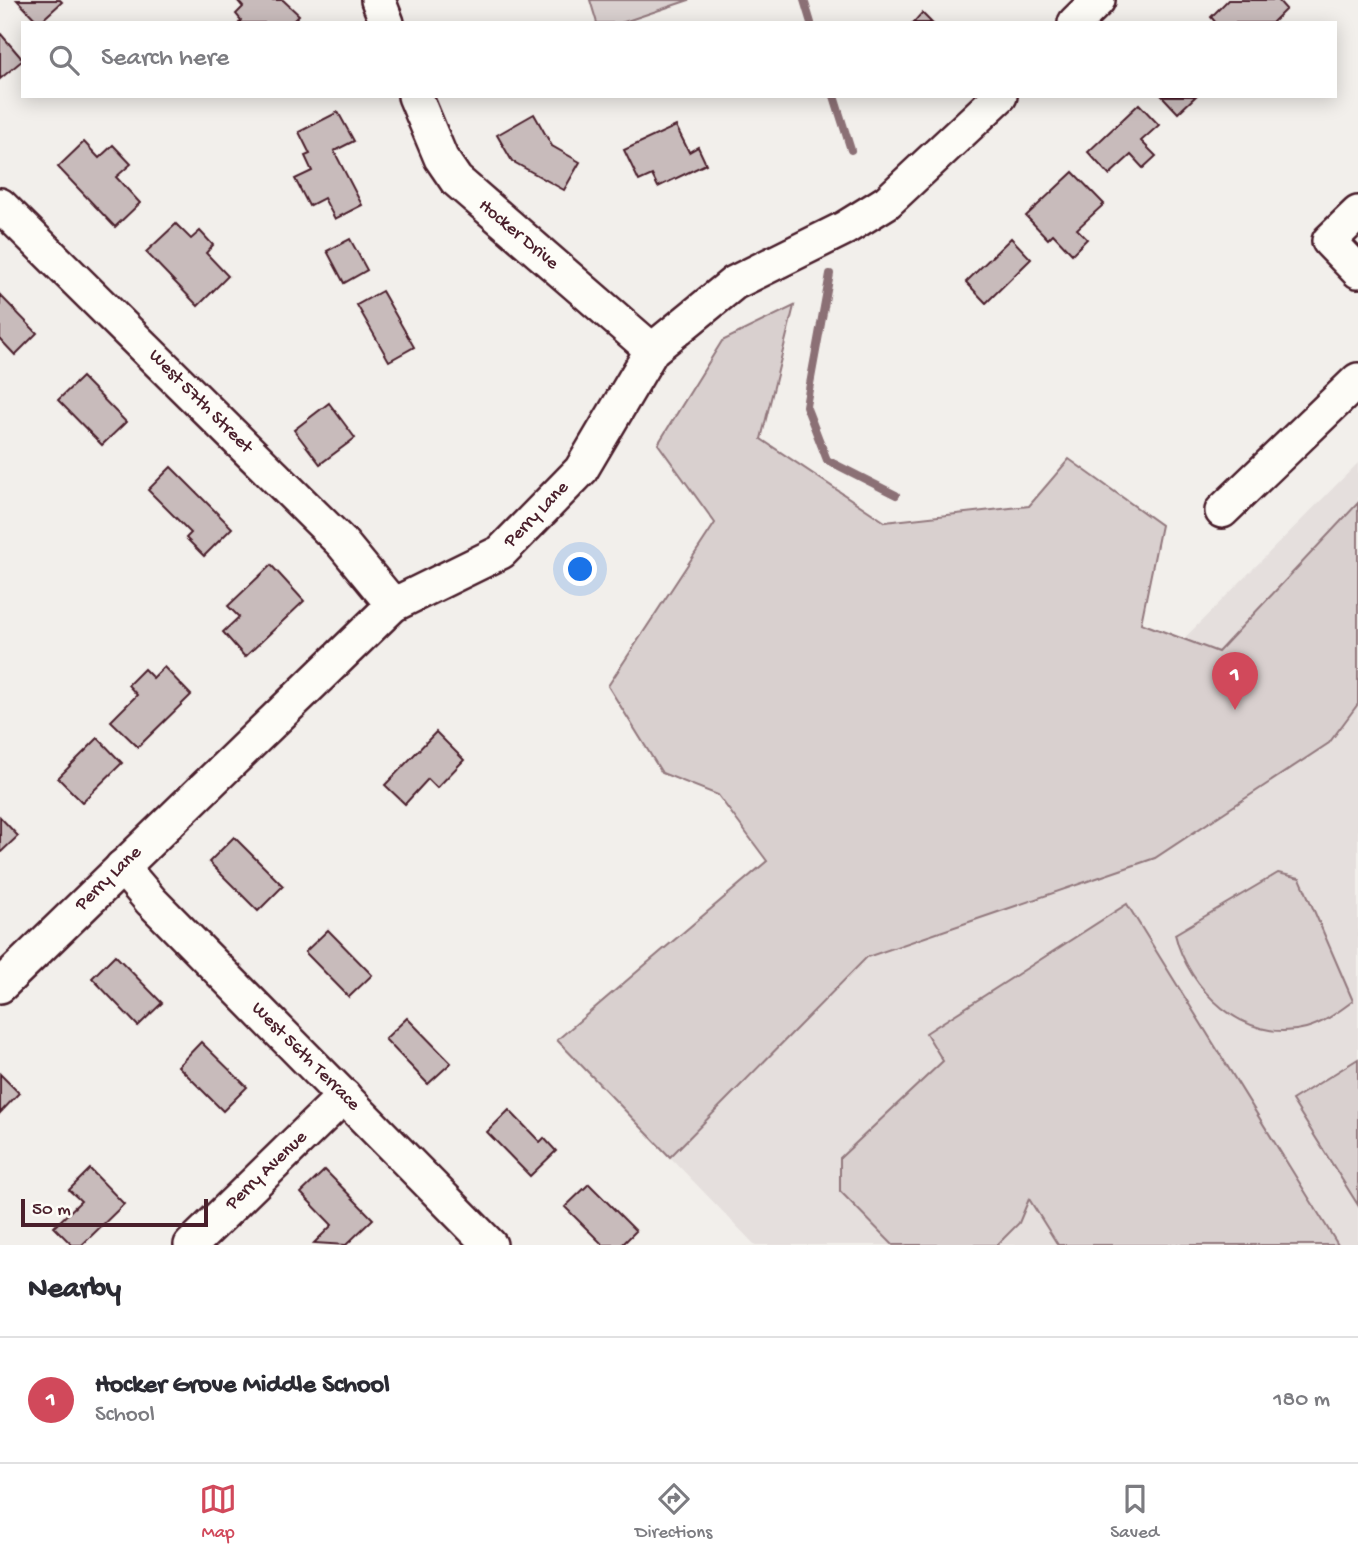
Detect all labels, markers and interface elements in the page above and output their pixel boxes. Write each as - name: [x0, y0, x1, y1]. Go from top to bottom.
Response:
- search box: [21, 21, 1337, 98]
- icon: search: [45, 41, 83, 79]
- text: Search here: [101, 44, 229, 75]
- street label: Hocker Drive: [473, 195, 563, 275]
- street label: West 57th Street: [143, 345, 259, 461]
- street label: Perry Lane: [499, 477, 575, 554]
- your location: [563, 552, 597, 586]
- pin: 1: [1212, 652, 1258, 710]
- street label: Perry Lane: [70, 841, 147, 917]
- street label: West 56th Terrace: [246, 998, 364, 1116]
- street label: Perry Avenue: [221, 1126, 313, 1216]
- scale bar: [21, 1196, 208, 1228]
- text: 50 m: [32, 1199, 71, 1222]
- text: Nearby: [28, 1273, 121, 1308]
- text: Hocker Grove Middle School: [95, 1371, 390, 1402]
- text: 1: [46, 1387, 56, 1414]
- text: 180 m: [1273, 1387, 1330, 1414]
- text: School: [95, 1402, 155, 1429]
- tab: Map: [199, 1480, 237, 1545]
- tab: Directions: [635, 1480, 712, 1545]
- tab: Saved: [1110, 1480, 1159, 1545]

